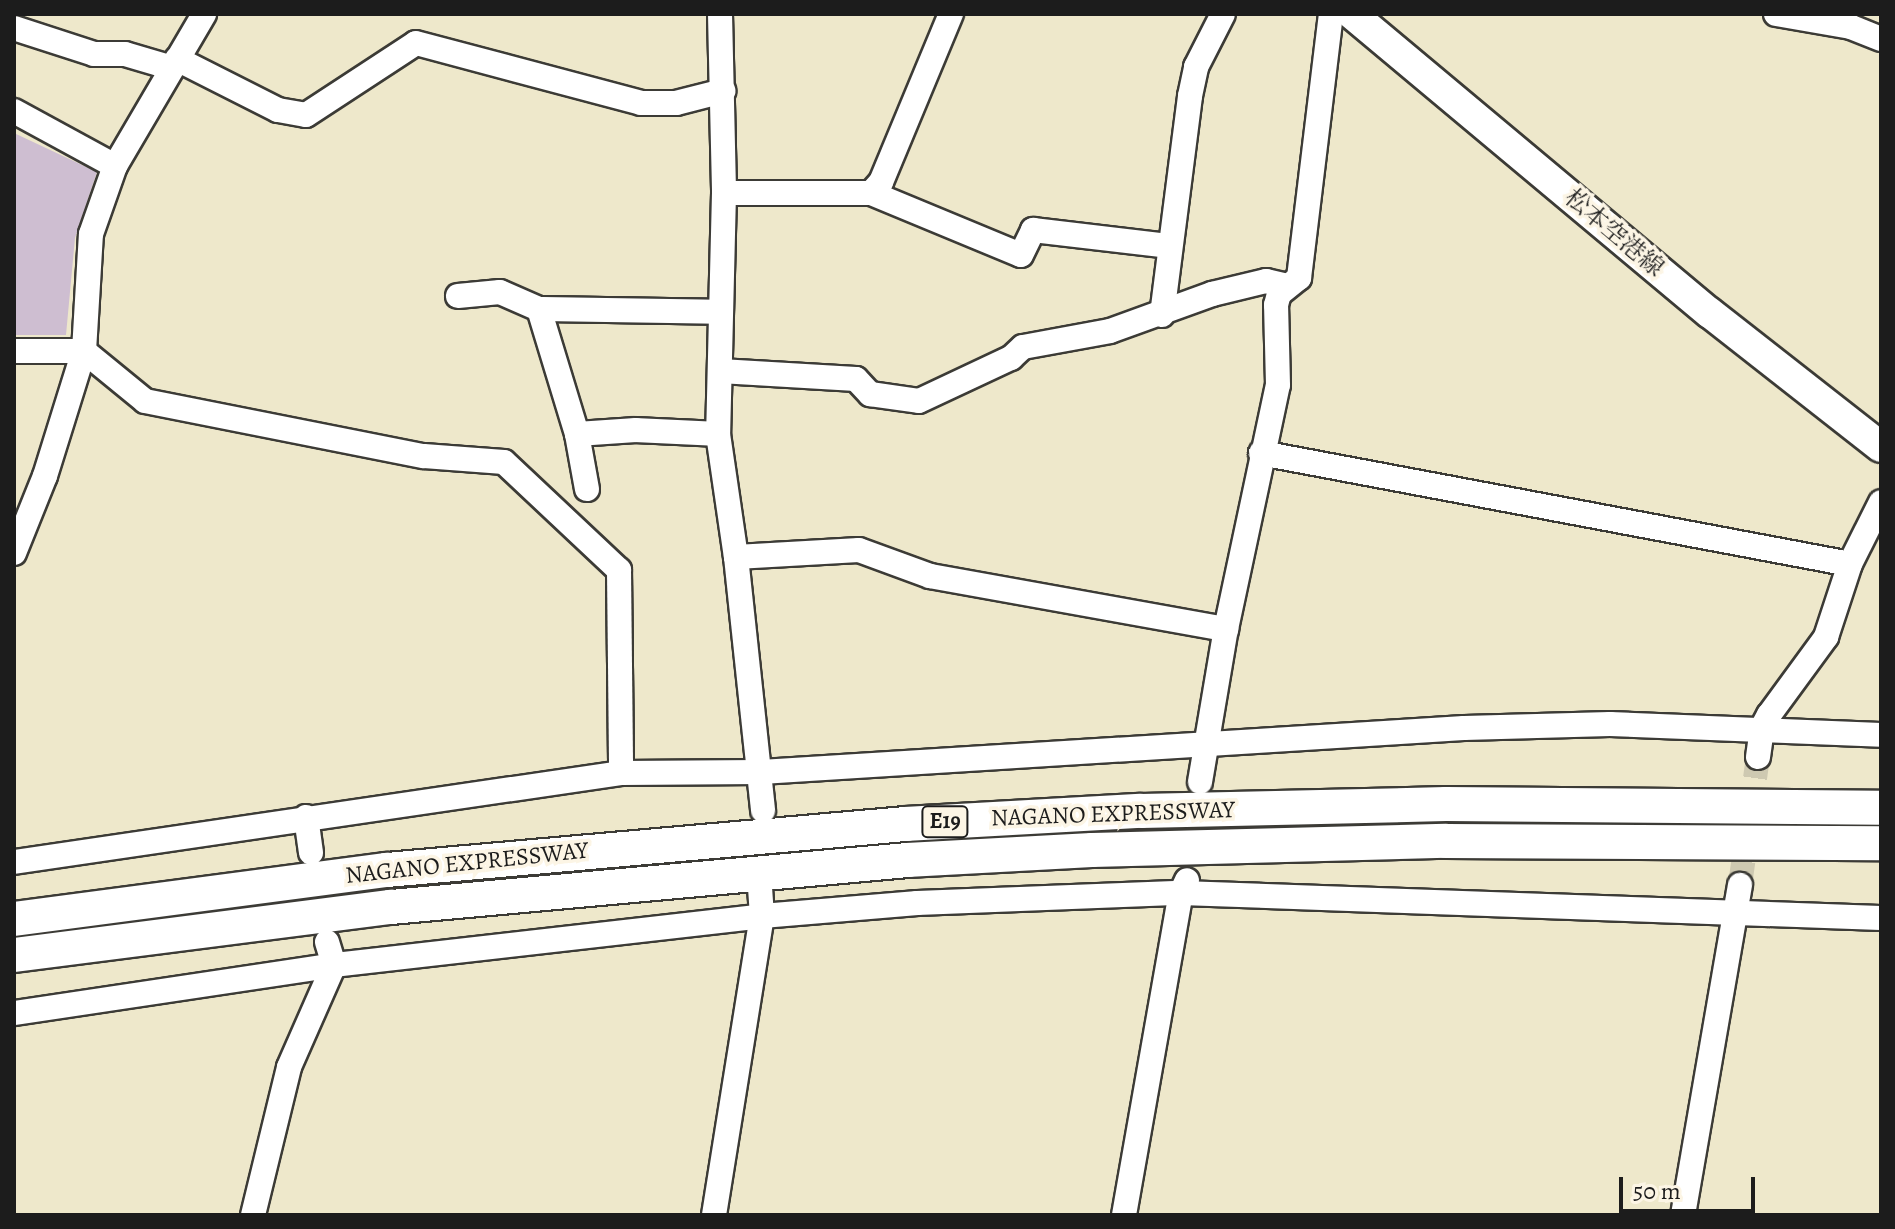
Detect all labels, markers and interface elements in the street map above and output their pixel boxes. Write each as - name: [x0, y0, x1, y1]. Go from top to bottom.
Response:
- street label: 松本空港線: [1559, 183, 1669, 283]
- street label: NAGANO EXPRESSWAY: [990, 795, 1236, 833]
- road number: E19: [921, 804, 969, 840]
- street label: NAGANO EXPRESSWAY: [344, 836, 590, 890]
- scale bar: [1623, 1161, 1759, 1211]
- text: 50 m: [1633, 1175, 1681, 1207]

